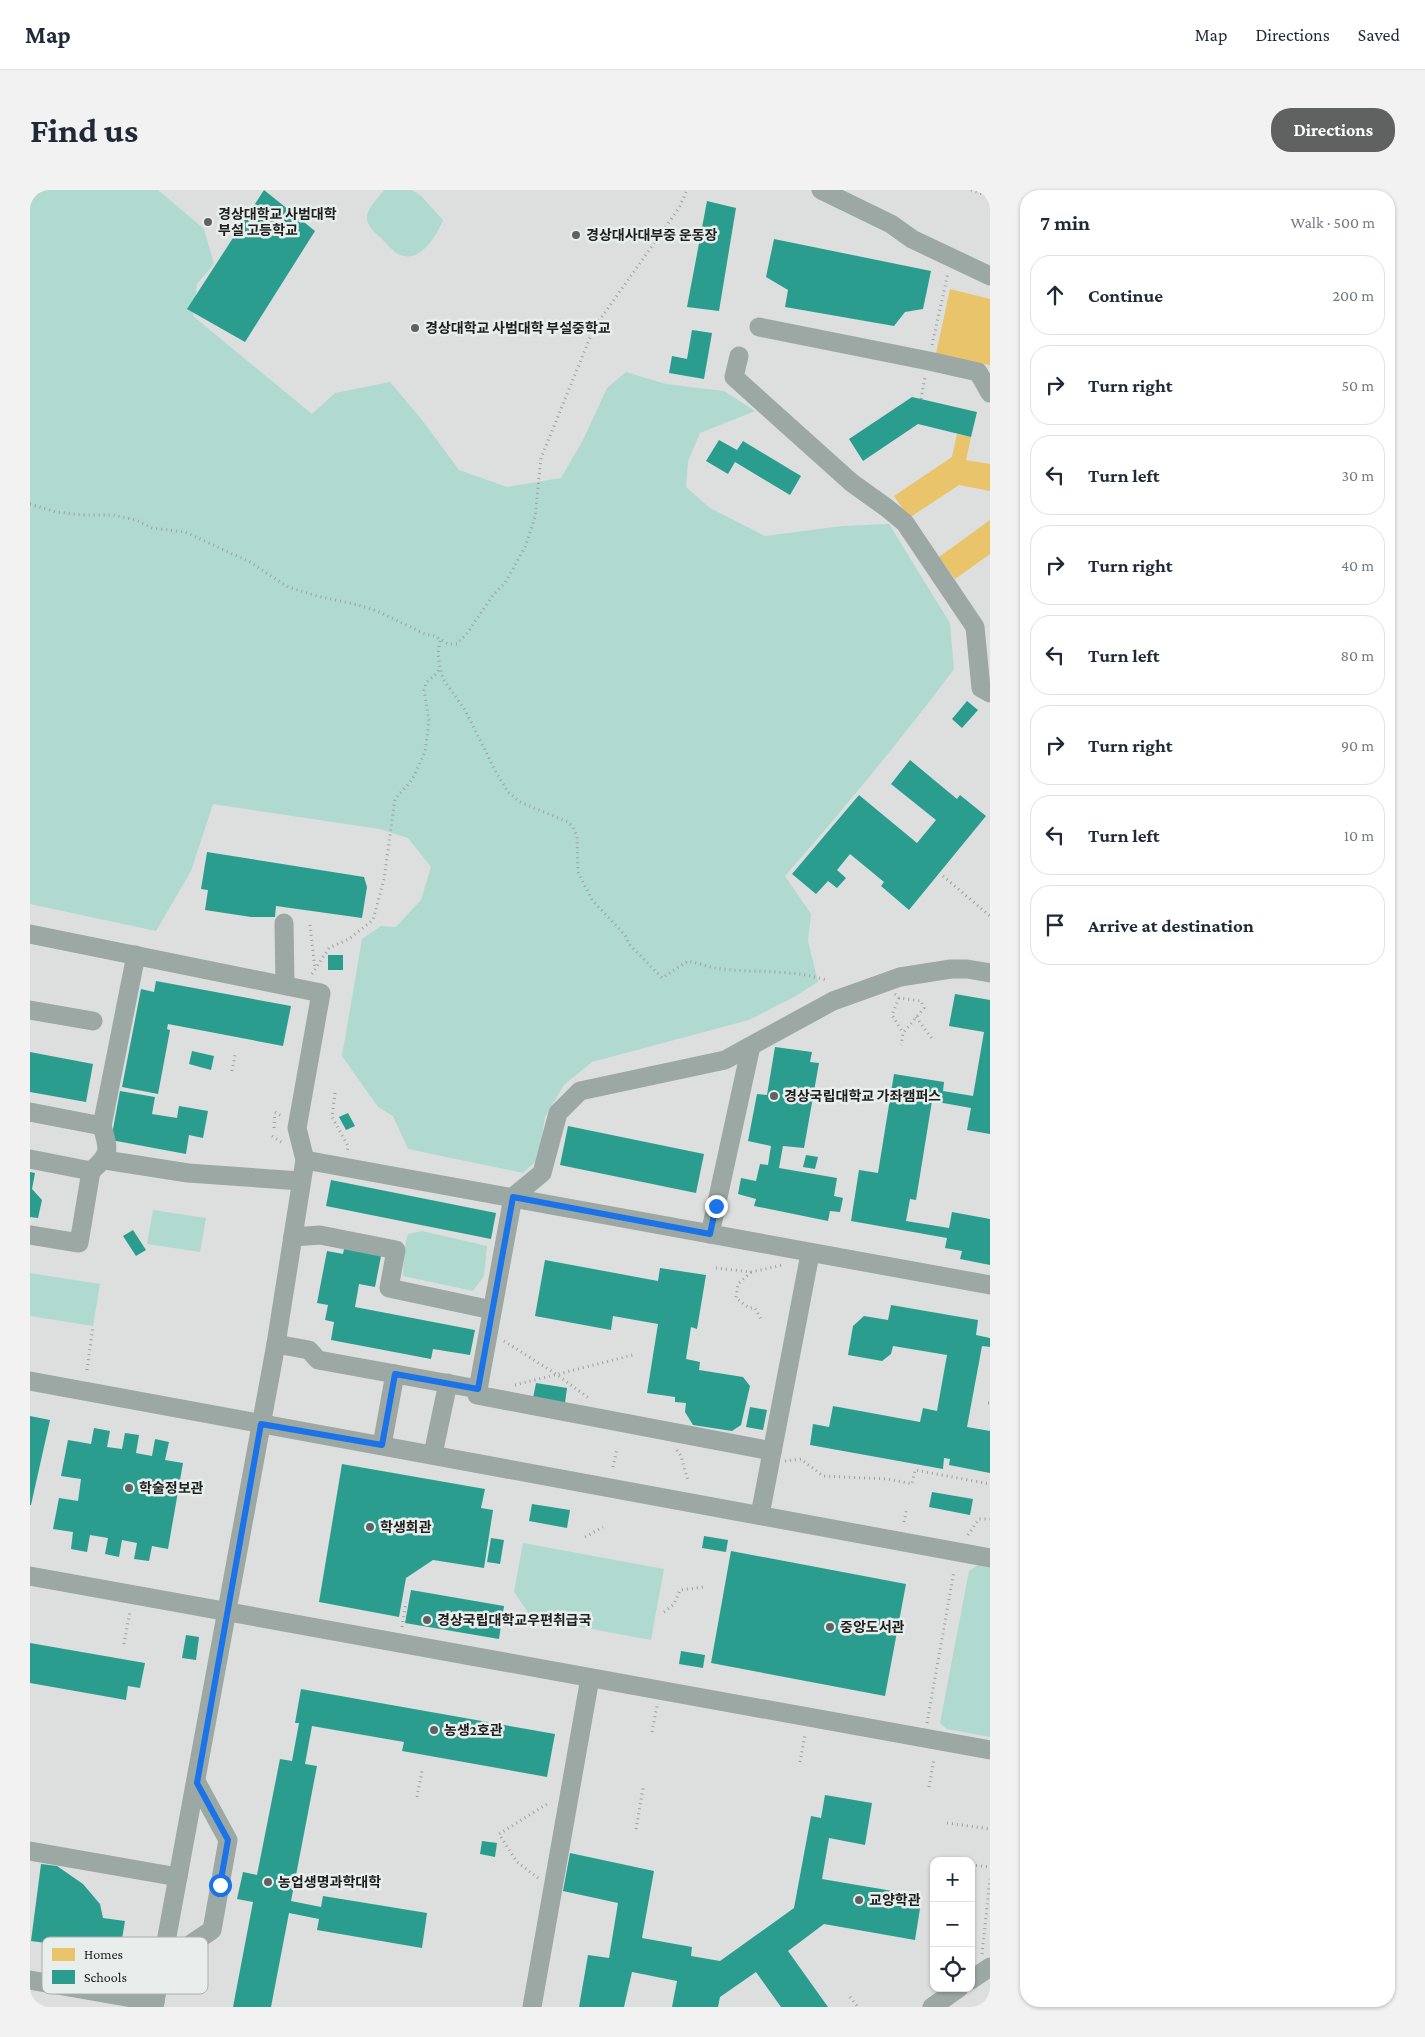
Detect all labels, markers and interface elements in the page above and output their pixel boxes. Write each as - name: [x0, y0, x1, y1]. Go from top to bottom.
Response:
- text: Map: [25, 21, 71, 48]
- text: Map: [1195, 25, 1227, 45]
- text: Directions: [1255, 25, 1330, 45]
- text: Saved: [1358, 25, 1400, 45]
- button: Directions: [1271, 108, 1395, 152]
- text: Find us: [30, 111, 138, 150]
- place label: 경상대학교 사범대학 부설 고등학교: [218, 206, 337, 238]
- text: 7 min: [1040, 211, 1090, 235]
- text: Walk · 500 m: [1290, 214, 1375, 231]
- marker: 경상대학교 사범대학 부설 고등학교: [202, 216, 214, 228]
- place label: 경상대사대부중 운동장: [586, 227, 718, 243]
- marker: 경상대사대부중 운동장: [570, 229, 582, 241]
- icon: ahead: [1041, 281, 1069, 309]
- text: Continue: [1088, 285, 1163, 306]
- text: 200 m: [1332, 287, 1374, 304]
- place label: 경상대학교 사범대학 부설중학교: [425, 320, 611, 336]
- marker: 경상대학교 사범대학 부설중학교: [409, 322, 421, 334]
- icon: right: [1041, 371, 1069, 399]
- text: Turn right: [1088, 375, 1173, 396]
- text: 50 m: [1342, 377, 1374, 394]
- icon: left: [1041, 461, 1069, 489]
- text: Turn left: [1088, 465, 1160, 486]
- text: 30 m: [1342, 467, 1374, 484]
- icon: right: [1041, 551, 1069, 579]
- text: Turn right: [1088, 555, 1173, 576]
- text: 40 m: [1341, 557, 1374, 574]
- icon: left: [1041, 641, 1069, 669]
- text: Turn left: [1088, 645, 1160, 666]
- text: 80 m: [1340, 647, 1374, 664]
- icon: right: [1041, 731, 1069, 759]
- text: Turn right: [1088, 735, 1173, 756]
- text: 90 m: [1341, 737, 1374, 754]
- icon: left: [1041, 821, 1069, 849]
- text: Turn left: [1088, 825, 1160, 846]
- text: 10 m: [1344, 827, 1374, 844]
- icon: arrive: [1041, 911, 1069, 939]
- text: Arrive at destination: [1088, 915, 1254, 936]
- place label: 경상국립대학교 가좌캠퍼스: [784, 1088, 941, 1104]
- marker: 경상국립대학교 가좌캠퍼스: [768, 1090, 780, 1102]
- route end: [705, 1195, 728, 1218]
- place label: 학술정보관: [139, 1480, 204, 1496]
- marker: 학술정보관: [123, 1482, 135, 1494]
- place label: 학생회관: [380, 1519, 432, 1535]
- marker: 학생회관: [364, 1521, 376, 1533]
- place label: 경상국립대학교우편취급국: [437, 1612, 592, 1628]
- marker: 경상국립대학교우편취급국: [421, 1614, 433, 1626]
- place label: 중앙도서관: [840, 1619, 905, 1635]
- marker: 중앙도서관: [824, 1621, 836, 1633]
- place label: 농생2호관: [444, 1722, 503, 1738]
- marker: 농생2호관: [428, 1724, 440, 1736]
- map controls: [930, 1857, 975, 1992]
- button: +: [930, 1857, 975, 1902]
- route start: [209, 1874, 232, 1897]
- place label: 농업생명과학대학: [278, 1874, 381, 1890]
- marker: 농업생명과학대학: [262, 1876, 274, 1888]
- place label: 교양학관: [869, 1892, 921, 1908]
- marker: 교양학관: [853, 1894, 865, 1906]
- button: −: [930, 1902, 975, 1947]
- legend: [42, 1937, 208, 1994]
- text: Homes: [84, 1946, 123, 1962]
- button: locate: [930, 1947, 975, 1992]
- text: Schools: [84, 1969, 127, 1985]

